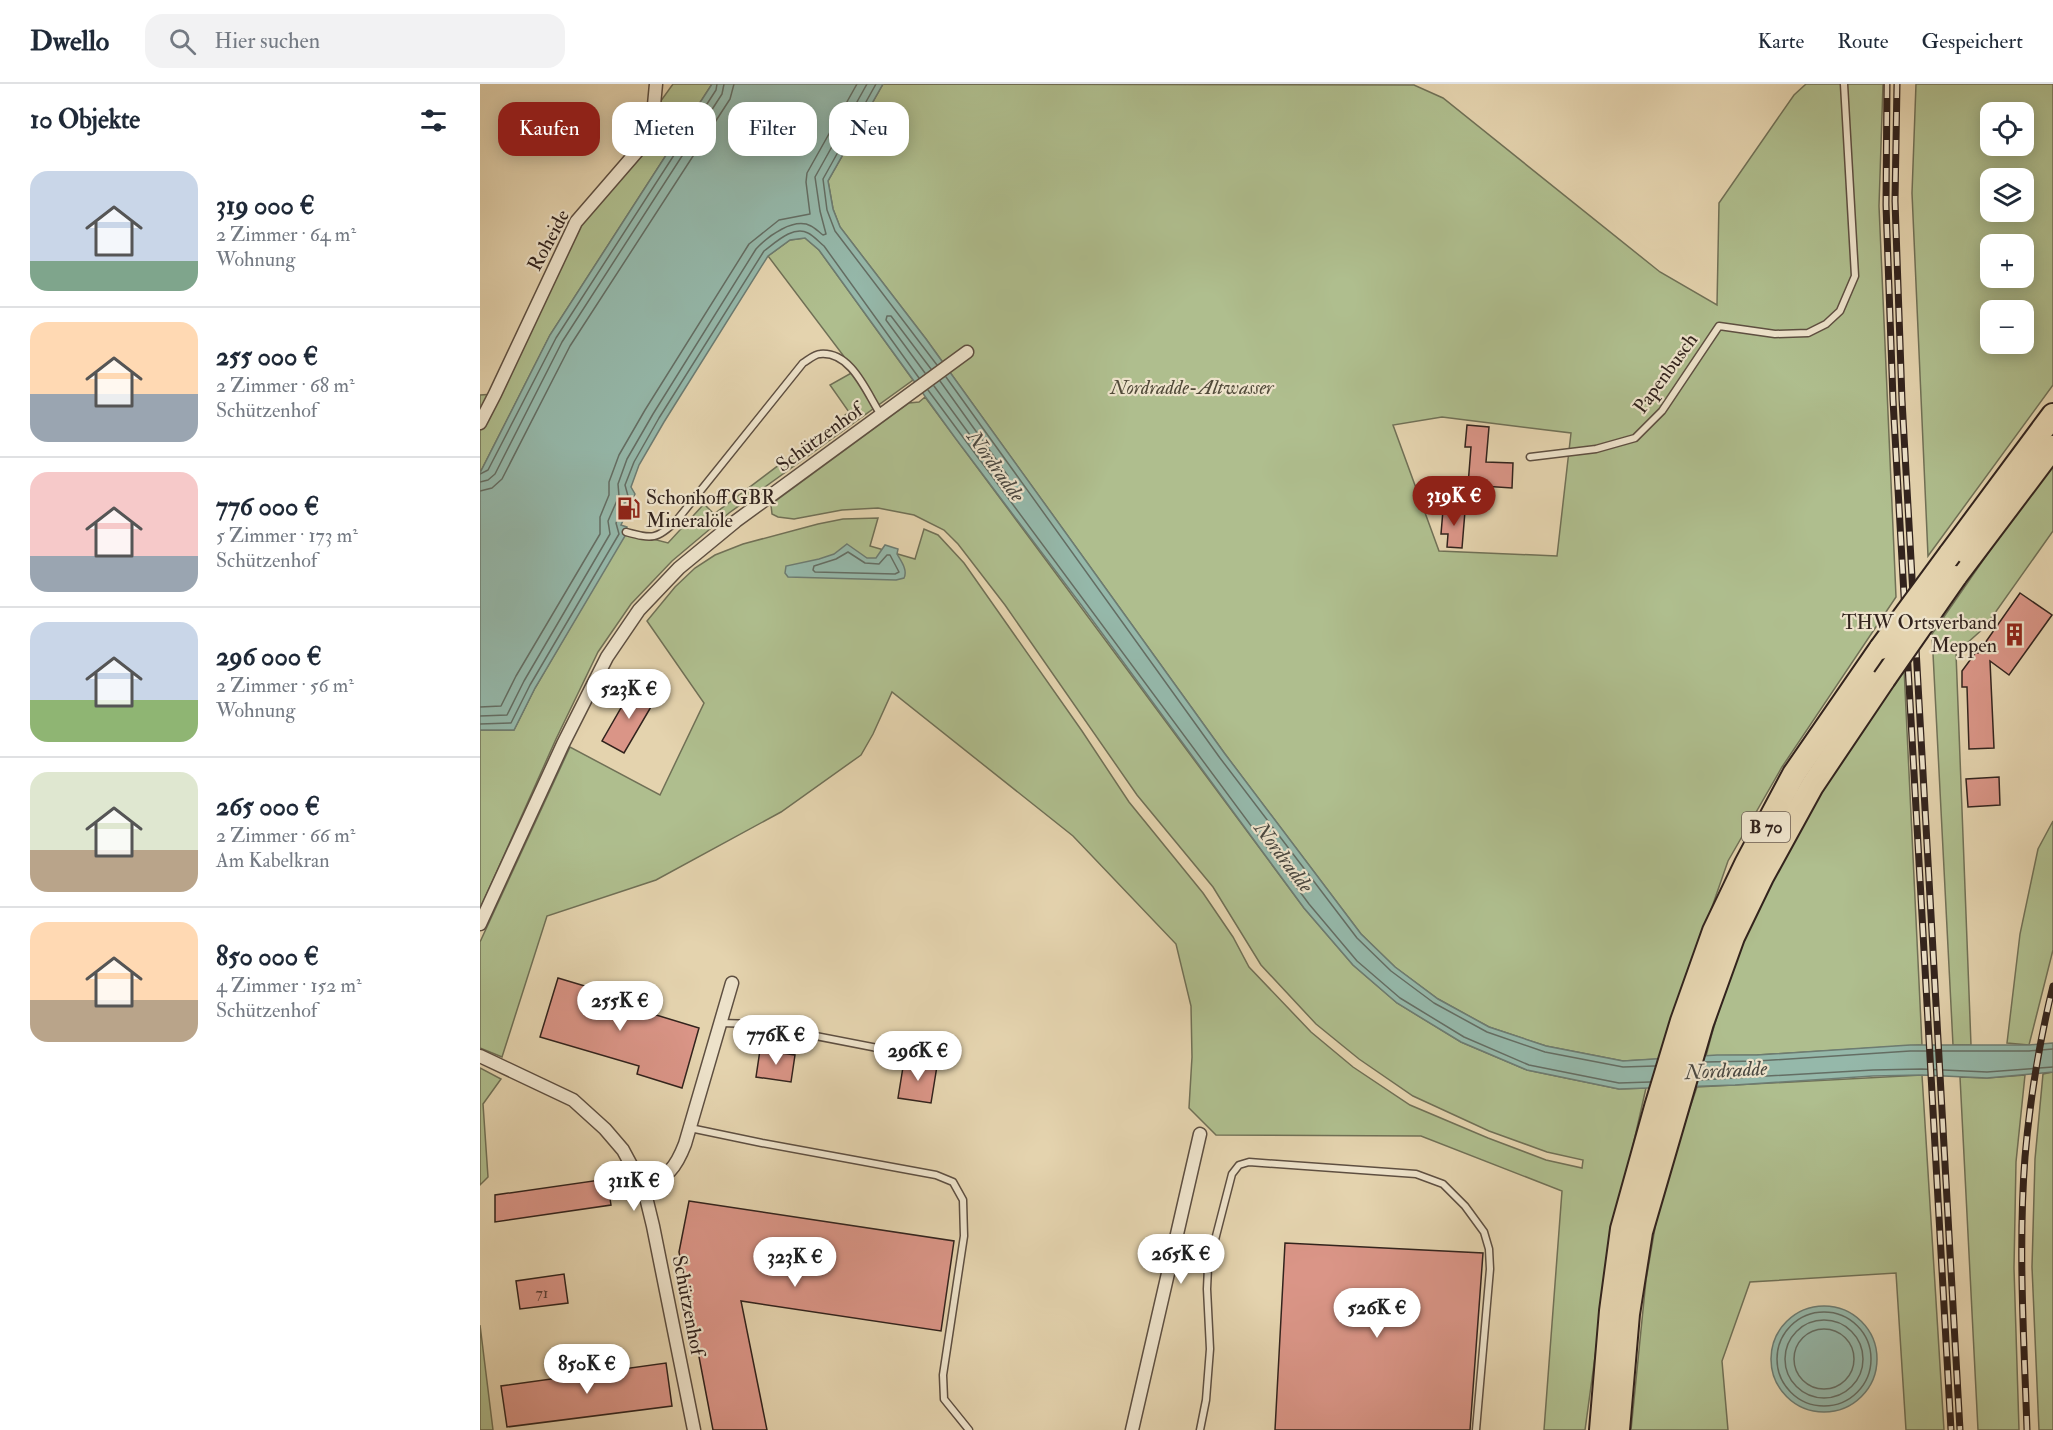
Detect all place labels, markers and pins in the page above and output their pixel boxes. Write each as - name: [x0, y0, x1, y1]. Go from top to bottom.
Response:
- pin: 319K €: [1405, 476, 1503, 527]
- place label: Schonhoff GBR Mineralöle: [646, 485, 776, 533]
- fuel station icon: Schonhoff GBR Mineralöle: [615, 496, 641, 522]
- place label: THW Ortsverband Meppen: [1842, 610, 1997, 659]
- building icon: THW Ortsverband Meppen: [2002, 621, 2028, 647]
- pin: 523K €: [580, 669, 678, 720]
- pin: 255K €: [571, 981, 669, 1032]
- pin: 776K €: [727, 1015, 825, 1066]
- pin: 296K €: [869, 1031, 967, 1082]
- pin: 311K €: [585, 1161, 683, 1212]
- pin: 265K €: [1132, 1234, 1230, 1285]
- pin: 323K €: [746, 1237, 844, 1288]
- pin: 526K €: [1328, 1288, 1426, 1339]
- pin: 850K €: [538, 1344, 636, 1395]

